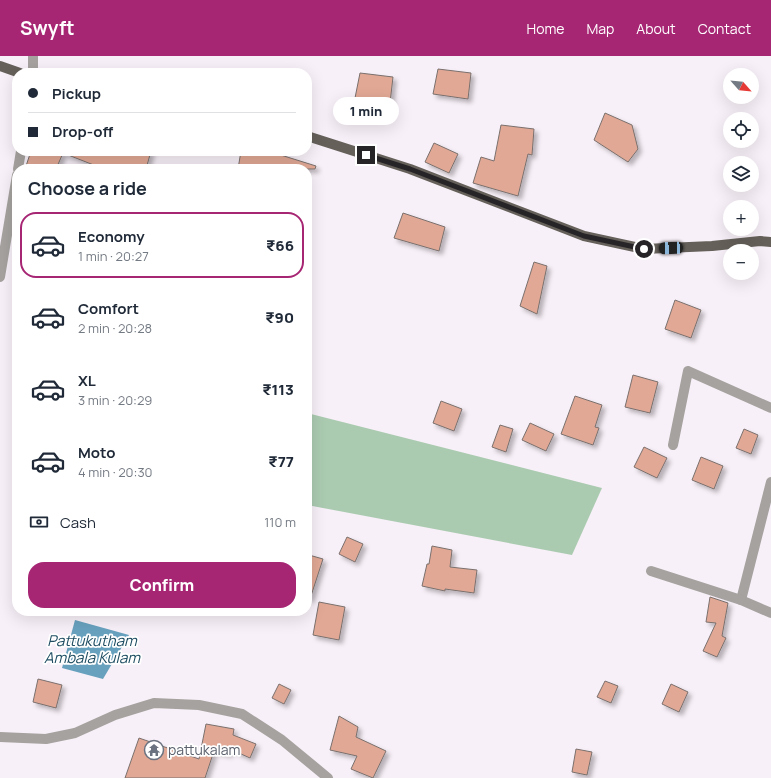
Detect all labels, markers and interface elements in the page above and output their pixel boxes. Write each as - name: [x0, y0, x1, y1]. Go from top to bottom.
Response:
- text: Swyft: [20, 15, 74, 41]
- text: Home: [527, 19, 564, 38]
- text: Map: [586, 19, 614, 38]
- text: About: [636, 19, 676, 38]
- text: Contact: [698, 19, 751, 38]
- north arrow: [723, 68, 759, 104]
- map controls: [723, 68, 759, 280]
- text: Pickup: [52, 83, 101, 104]
- callout: 1 min: [333, 97, 399, 125]
- text: 1 min: [350, 102, 382, 120]
- button: locate: [723, 112, 759, 148]
- text: Drop-off: [52, 121, 113, 142]
- route end: [357, 146, 375, 164]
- button: layers: [723, 156, 759, 192]
- text: Choose a ride: [28, 176, 147, 200]
- button: +: [723, 200, 759, 236]
- text: Economy: [78, 226, 145, 247]
- icon: car: [30, 227, 66, 263]
- text: ₹66: [266, 235, 294, 256]
- route start: [635, 240, 653, 258]
- car: [659, 242, 683, 254]
- button: −: [723, 244, 759, 280]
- text: 1 min · 20:27: [78, 247, 149, 265]
- text: Comfort: [78, 298, 139, 319]
- icon: car: [30, 299, 66, 335]
- text: ₹90: [265, 307, 294, 328]
- text: 2 min · 20:28: [78, 319, 152, 337]
- text: XL: [78, 370, 96, 391]
- icon: car: [30, 371, 66, 407]
- text: ₹113: [262, 379, 294, 400]
- text: 3 min · 20:29: [78, 391, 152, 409]
- text: Moto: [78, 442, 115, 463]
- icon: car: [30, 443, 66, 479]
- text: ₹77: [268, 451, 294, 472]
- text: 4 min · 20:30: [78, 463, 153, 481]
- icon: cash: [28, 511, 50, 533]
- text: Cash: [60, 512, 96, 533]
- text: 110 m: [264, 513, 296, 531]
- button: Confirm: [28, 562, 296, 608]
- water label: Pattukutham Ambala Kulam: [44, 630, 141, 668]
- temple icon: pattukalam: [143, 739, 165, 761]
- place label: pattukalam: [168, 740, 241, 759]

